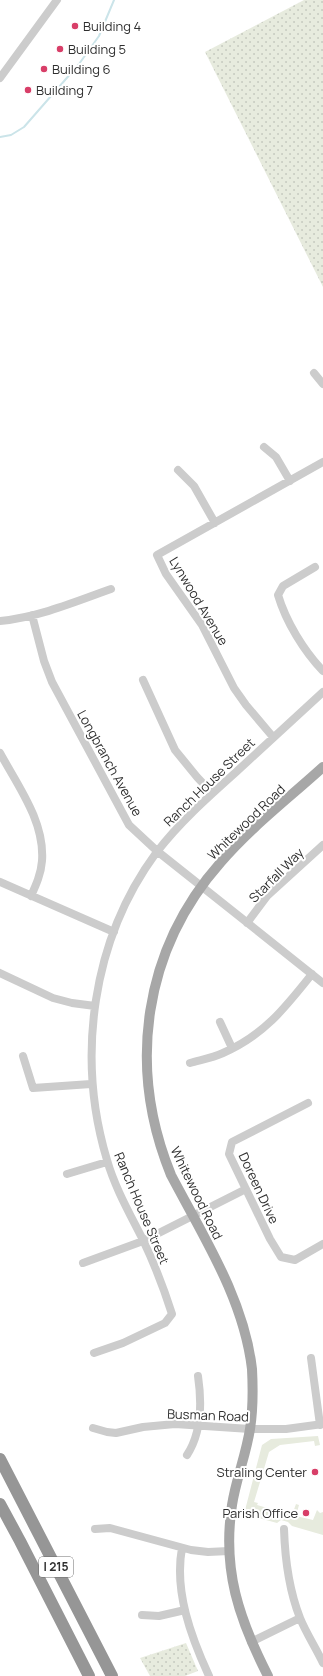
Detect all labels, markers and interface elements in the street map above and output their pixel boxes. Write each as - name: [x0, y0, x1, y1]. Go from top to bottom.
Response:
- place label: Building 4: [83, 17, 142, 35]
- marker: Building 4: [70, 21, 80, 31]
- place label: Building 5: [68, 40, 126, 58]
- marker: Building 5: [55, 44, 65, 54]
- place label: Building 6: [52, 60, 111, 78]
- marker: Building 6: [39, 64, 49, 74]
- place label: Building 7: [36, 81, 93, 99]
- marker: Building 7: [23, 85, 33, 95]
- street label: Lynwood Avenue: [165, 553, 233, 649]
- street label: Longbranch Avenue: [73, 707, 147, 820]
- street label: Ranch House Street: [160, 734, 258, 830]
- street label: Whitewood Road: [203, 780, 289, 864]
- street label: Starfall Way: [245, 844, 307, 906]
- street label: Whitewood Road: [167, 1143, 227, 1243]
- street label: Ranch House Street: [110, 1149, 174, 1267]
- street label: Doreen Drive: [235, 1149, 284, 1227]
- street label: Busman Road: [167, 1405, 249, 1425]
- place label: Straling Center: [216, 1463, 307, 1481]
- marker: Straling Center: [310, 1467, 320, 1477]
- place label: Parish Office: [223, 1504, 298, 1522]
- marker: Parish Office: [301, 1508, 311, 1518]
- road number: I 215: [39, 1557, 73, 1577]

